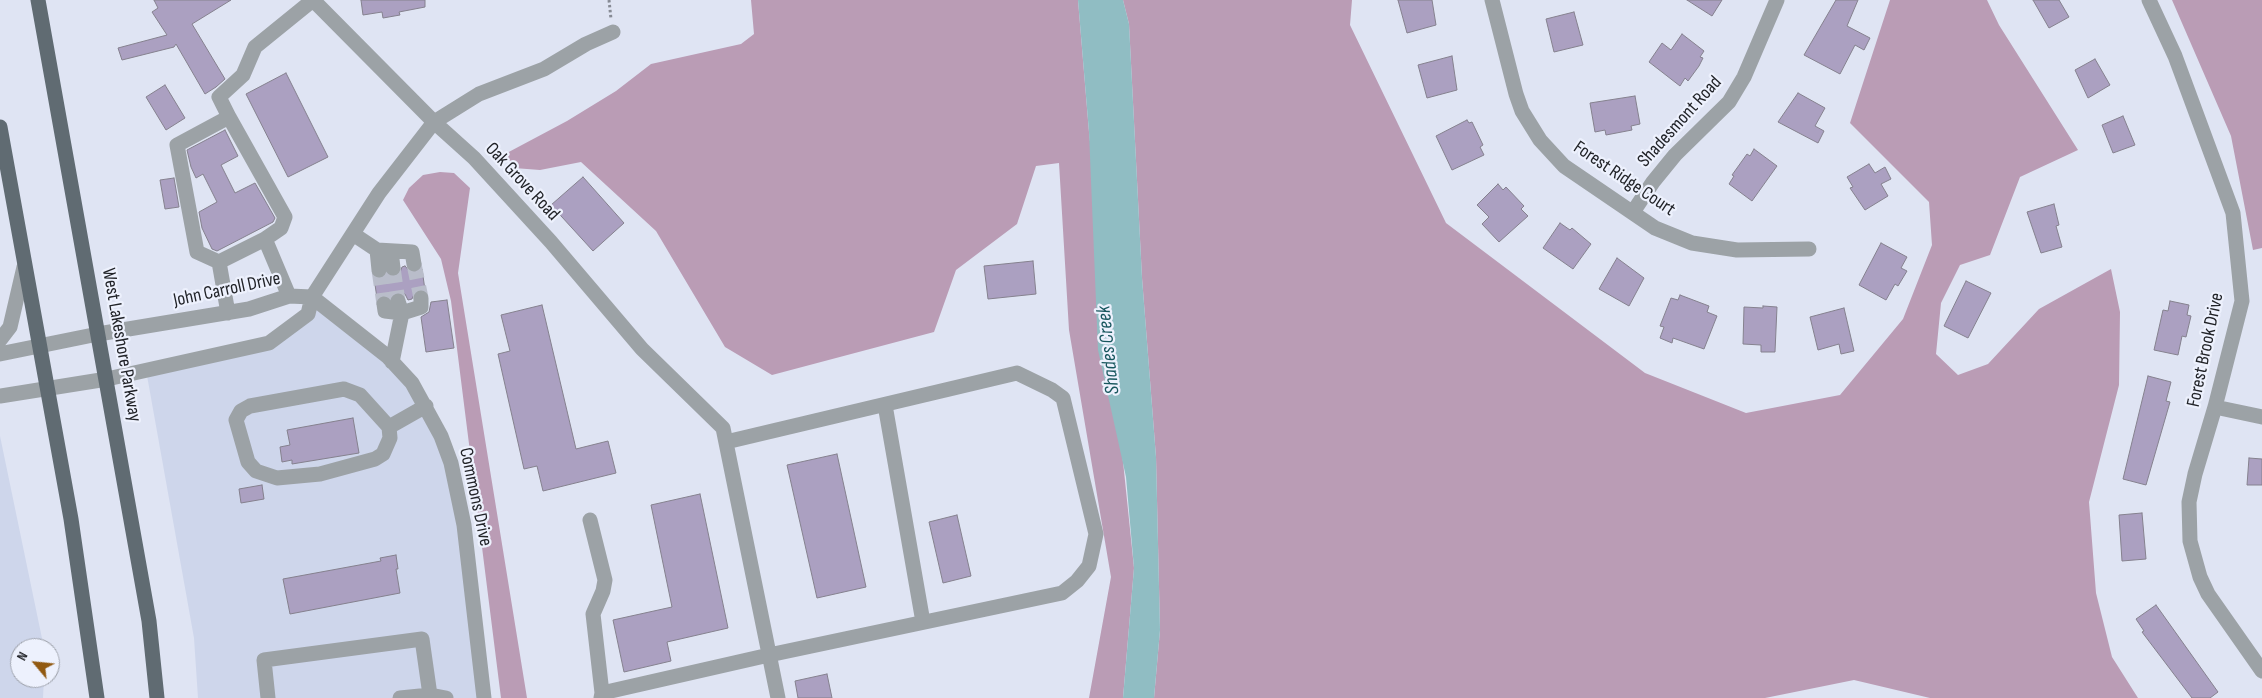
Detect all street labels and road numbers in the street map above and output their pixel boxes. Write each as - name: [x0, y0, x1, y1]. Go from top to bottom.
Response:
- street label: Shadesmont Road: [1633, 72, 1727, 172]
- street label: Forest Ridge Court: [1569, 137, 1679, 221]
- street label: Oak Grove Road: [480, 138, 564, 226]
- street label: West Lakeshore Parkway: [96, 266, 146, 424]
- street label: John Carroll Drive: [171, 268, 283, 312]
- street label: Forest Brook Drive: [2183, 291, 2229, 409]
- street label: Commons Drive: [453, 446, 497, 548]

